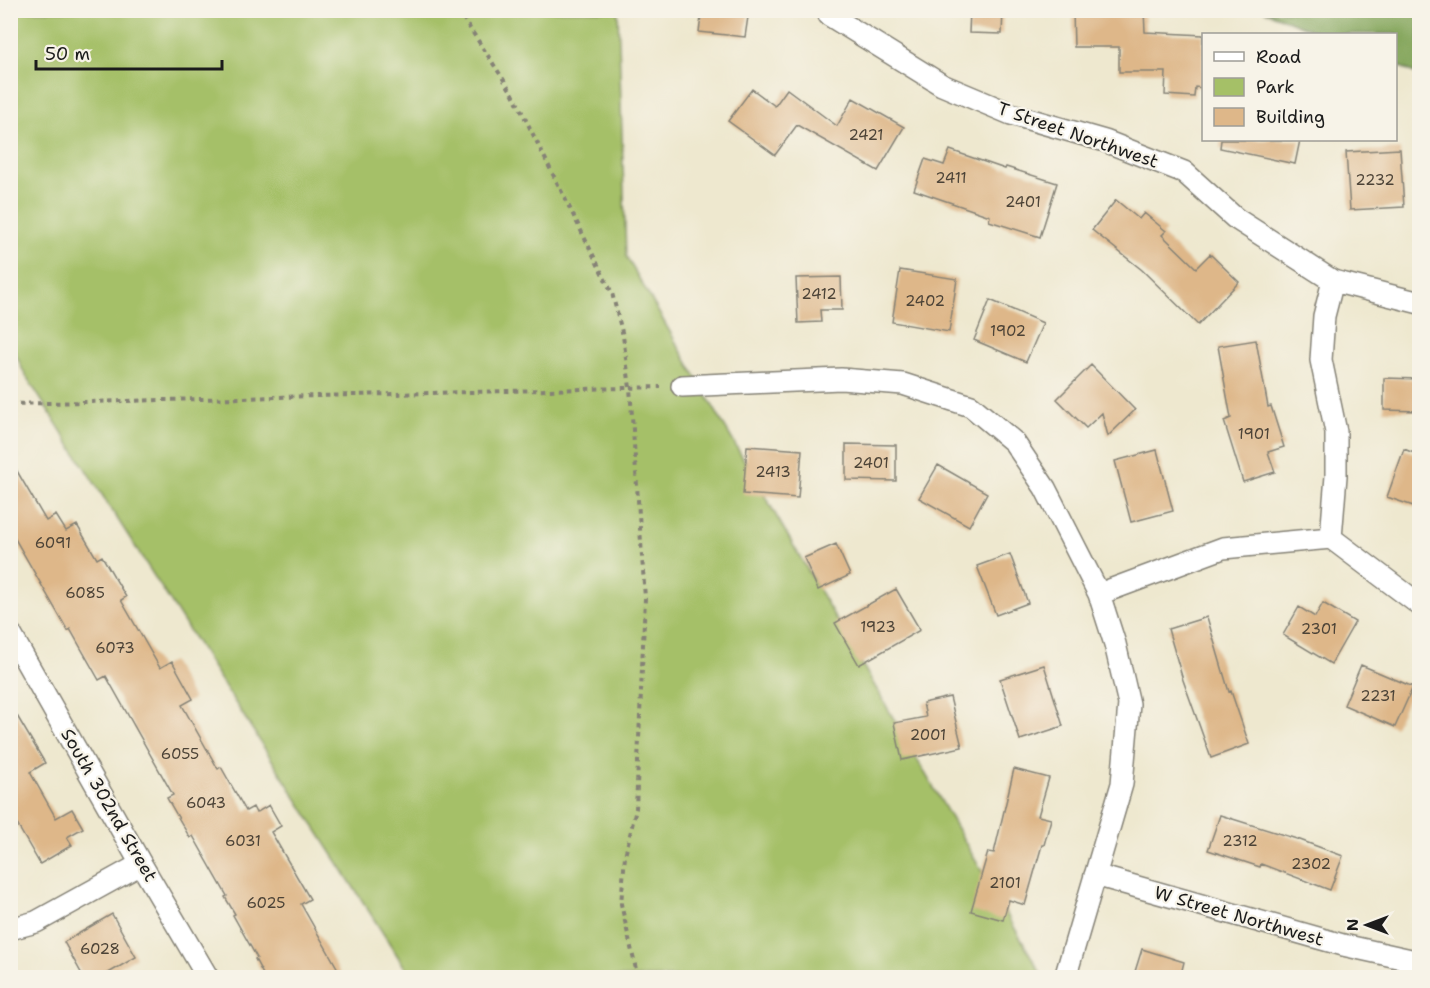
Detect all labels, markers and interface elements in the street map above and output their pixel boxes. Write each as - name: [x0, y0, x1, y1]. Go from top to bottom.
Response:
- scale bar: [36, 33, 222, 71]
- legend: [1202, 33, 1397, 141]
- text: 50 m: [45, 42, 90, 66]
- text: Road: [1256, 45, 1301, 69]
- text: Park: [1256, 75, 1295, 99]
- street label: T Street Northwest: [994, 96, 1162, 174]
- text: Building: [1256, 105, 1325, 129]
- house number: 2421: [848, 125, 884, 145]
- house number: 2411: [935, 168, 967, 188]
- house number: 2232: [1355, 170, 1395, 190]
- house number: 2401: [1005, 192, 1041, 212]
- house number: 2412: [801, 284, 837, 304]
- house number: 2402: [905, 291, 945, 311]
- house number: 1902: [990, 321, 1026, 341]
- house number: 1901: [1238, 424, 1270, 444]
- house number: 2401: [853, 453, 889, 473]
- house number: 2413: [755, 462, 791, 482]
- house number: 6091: [35, 533, 71, 553]
- house number: 6085: [65, 583, 105, 603]
- house number: 1923: [860, 617, 896, 637]
- house number: 2301: [1301, 619, 1337, 639]
- house number: 6073: [95, 638, 135, 658]
- house number: 2231: [1360, 686, 1396, 706]
- street label: South 302nd Street: [55, 724, 163, 886]
- house number: 2001: [910, 725, 946, 745]
- house number: 6055: [161, 744, 199, 764]
- house number: 6043: [186, 793, 226, 813]
- house number: 6031: [225, 831, 261, 851]
- house number: 2312: [1222, 831, 1258, 851]
- house number: 2302: [1291, 854, 1331, 874]
- house number: 2101: [989, 873, 1021, 893]
- street label: W Street Northwest: [1152, 880, 1326, 952]
- house number: 6025: [246, 893, 286, 913]
- north arrow: [1337, 895, 1397, 955]
- text: N: [1342, 919, 1363, 931]
- house number: 6028: [80, 939, 120, 959]

